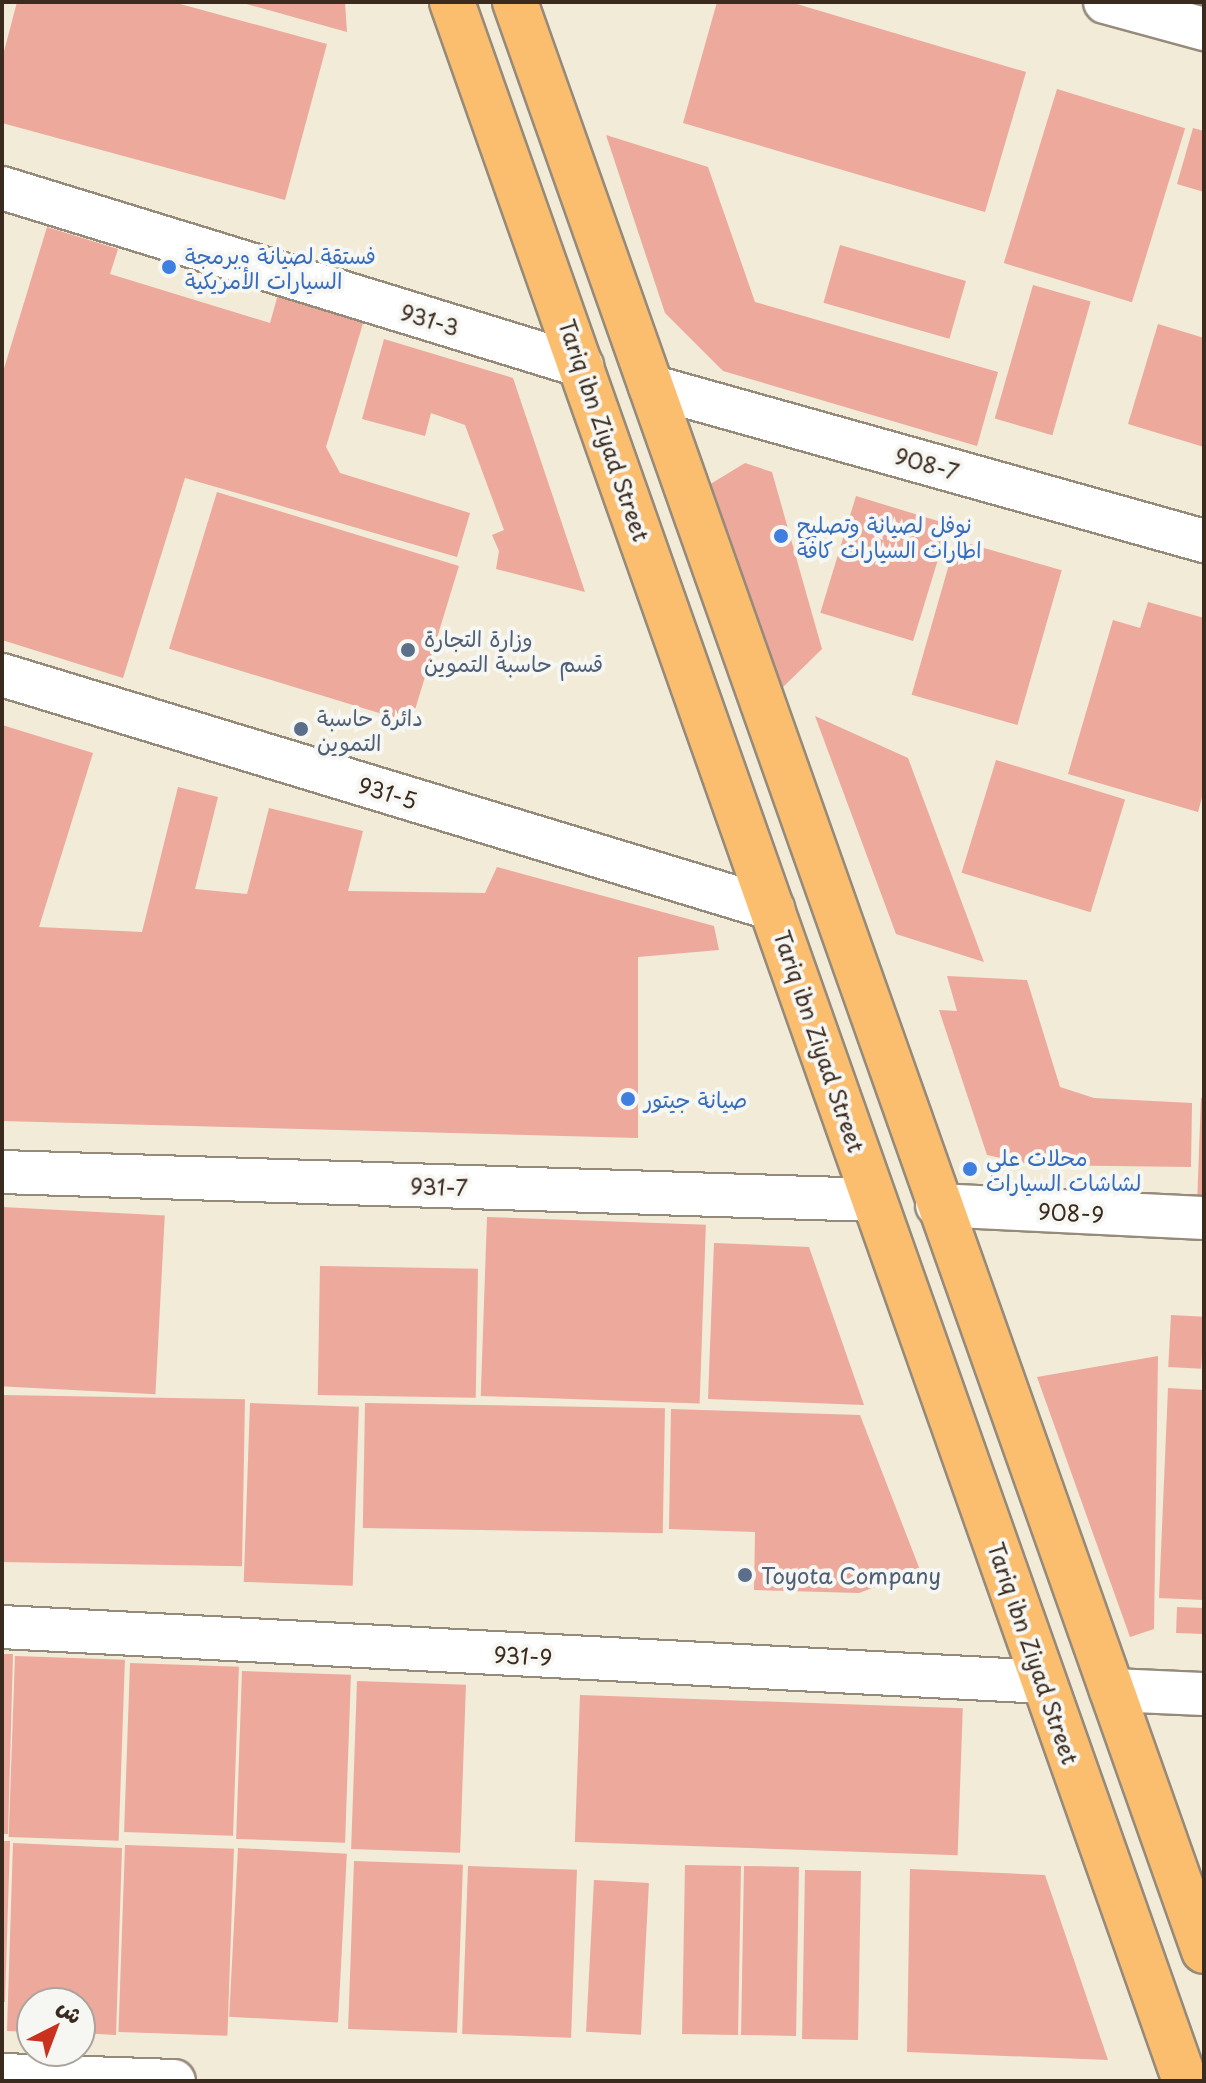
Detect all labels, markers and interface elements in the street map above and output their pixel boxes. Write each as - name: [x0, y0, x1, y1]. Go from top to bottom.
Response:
- place label: فستقة لصيانة وبرمجة السيارات الأمريكية: [185, 241, 376, 292]
- marker: فستقة لصيانة وبرمجة السيارات الأمريكية: [160, 258, 178, 276]
- street label: 931-3: [398, 298, 462, 340]
- street label: Tariq ibn Ziyad Street: [555, 316, 655, 544]
- street label: 908-7: [892, 441, 962, 485]
- place label: نوفل لصيانة وتصليح اطارات السيارات كافة: [797, 510, 982, 562]
- marker: نوفل لصيانة وتصليح اطارات السيارات كافة: [772, 527, 790, 545]
- place label: وزارة التجارة قسم حاسبة التموين: [424, 624, 603, 676]
- marker: وزارة التجارة قسم حاسبة التموين: [399, 641, 417, 659]
- place label: دائرة حاسبة التموين: [317, 703, 423, 754]
- marker: دائرة حاسبة التموين: [292, 720, 310, 738]
- street label: 931-5: [355, 771, 421, 813]
- street label: Tariq ibn Ziyad Street: [770, 927, 870, 1155]
- place label: صيانة جيتور: [644, 1086, 747, 1112]
- marker: صيانة جيتور: [619, 1090, 637, 1108]
- place label: محلات علي لشاشات السيارات: [986, 1143, 1141, 1194]
- marker: محلات علي لشاشات السيارات: [961, 1160, 979, 1178]
- street label: 931-7: [410, 1172, 468, 1200]
- street label: 908-9: [1037, 1197, 1105, 1227]
- street label: Tariq ibn Ziyad Street: [984, 1539, 1084, 1767]
- place label: Toyota Company: [761, 1562, 941, 1588]
- marker: Toyota Company: [736, 1566, 754, 1584]
- street label: 931-9: [493, 1640, 553, 1670]
- north arrow: [16, 1987, 96, 2067]
- text: ش: [51, 1990, 91, 2031]

